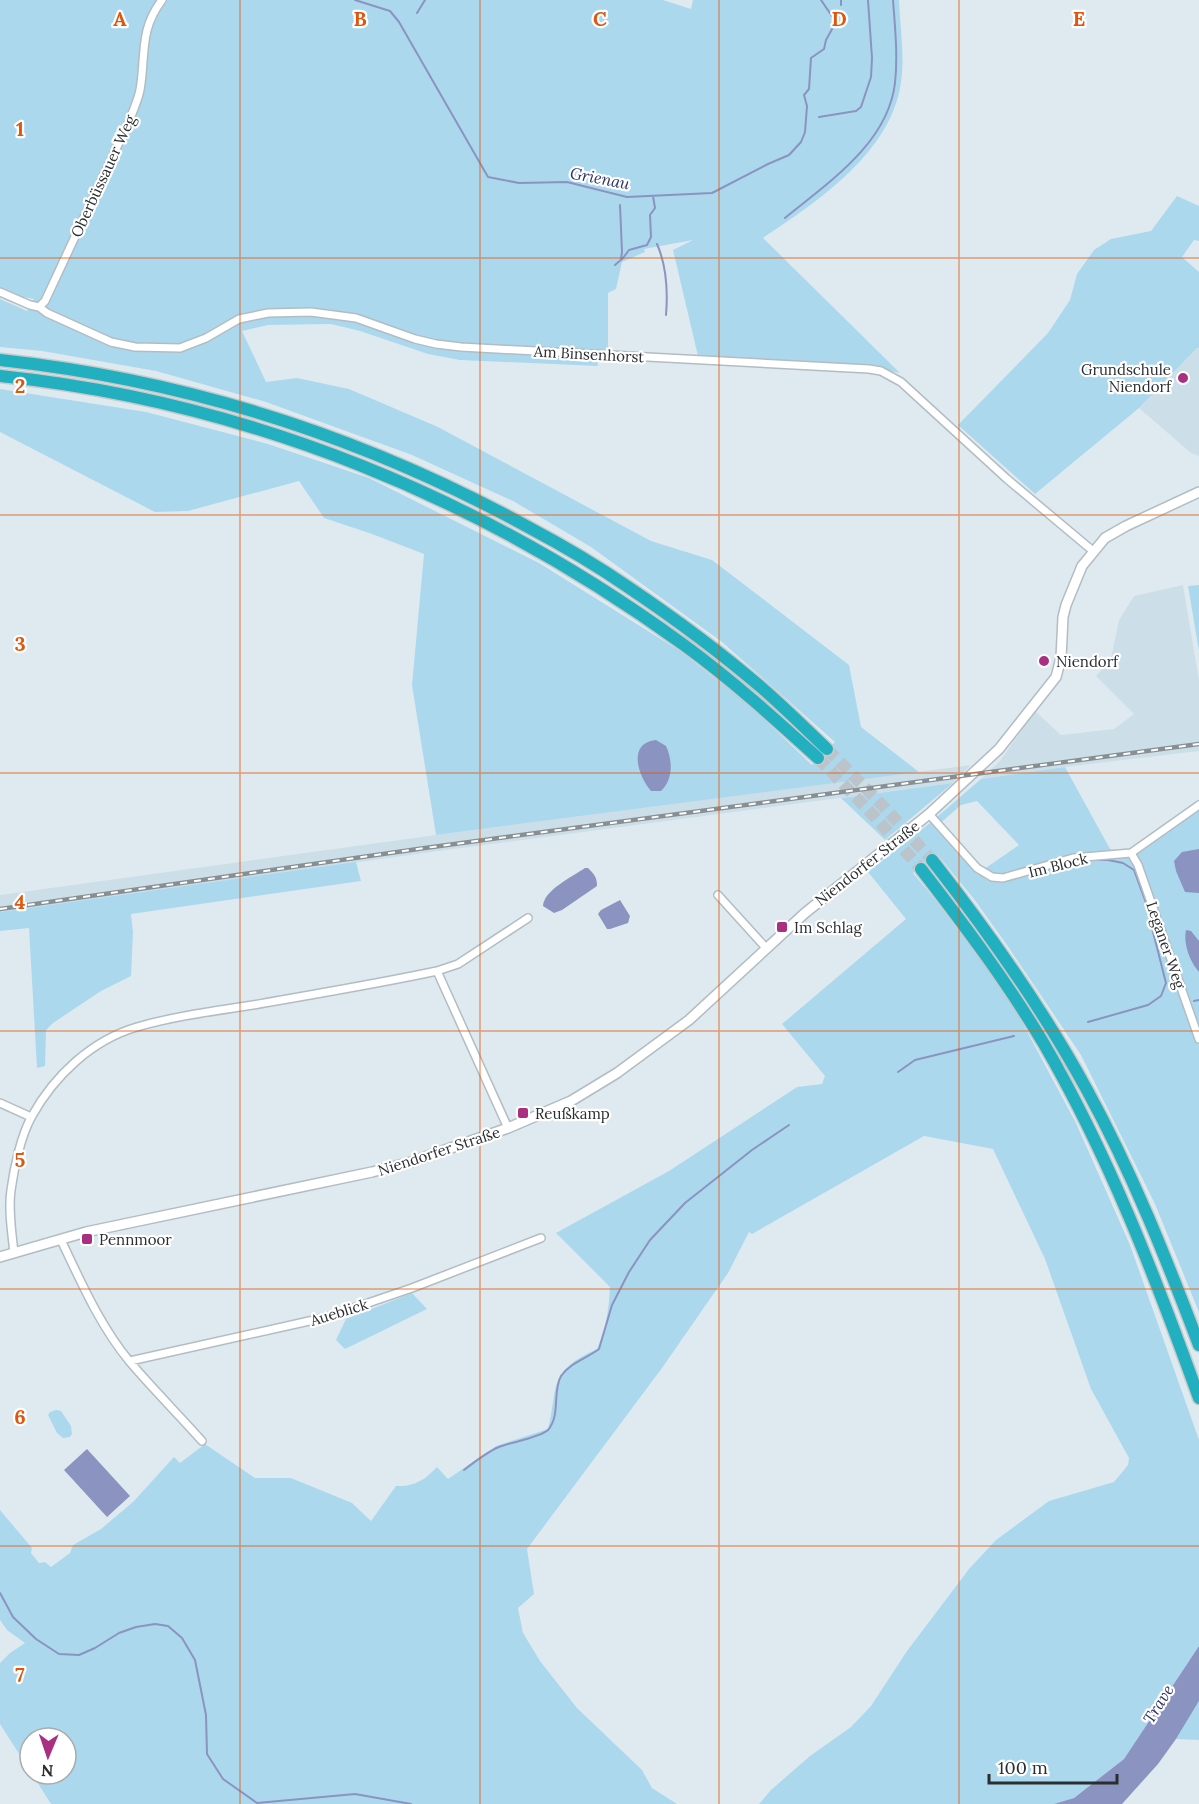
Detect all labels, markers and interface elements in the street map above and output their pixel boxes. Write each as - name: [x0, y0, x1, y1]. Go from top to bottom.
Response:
- text: A: [113, 6, 127, 31]
- text: B: [353, 6, 367, 31]
- text: C: [593, 6, 607, 31]
- text: D: [831, 6, 847, 31]
- text: E: [1073, 6, 1085, 31]
- street label: Oberbüssauer Weg: [66, 111, 140, 240]
- text: 1: [16, 116, 24, 141]
- water label: Grienau: [569, 162, 632, 194]
- street label: Am Binsenhorst: [532, 342, 645, 366]
- place label: Grundschule Niendorf: [1081, 360, 1172, 396]
- marker: Grundschule Niendorf: [1176, 371, 1190, 385]
- text: 2: [15, 373, 25, 398]
- text: 3: [14, 631, 26, 656]
- place label: Niendorf: [1056, 652, 1119, 671]
- marker: Niendorf: [1037, 654, 1051, 668]
- street label: Niendorfer Straße: [811, 816, 923, 910]
- street label: Im Block: [1026, 848, 1090, 882]
- text: 4: [15, 889, 26, 914]
- street label: Leganer Weg: [1142, 899, 1190, 992]
- place label: Im Schlag: [794, 918, 863, 937]
- marker: Im Schlag: [775, 920, 789, 934]
- place label: Reußkamp: [535, 1104, 610, 1123]
- marker: Reußkamp: [516, 1106, 530, 1120]
- street label: Niendorfer Straße: [375, 1122, 503, 1180]
- text: 5: [15, 1147, 26, 1172]
- place label: Pennmoor: [99, 1230, 172, 1249]
- marker: Pennmoor: [80, 1232, 94, 1246]
- street label: Aueblick: [307, 1294, 370, 1330]
- text: 6: [14, 1404, 26, 1429]
- text: 7: [15, 1662, 25, 1687]
- water label: Trave: [1138, 1681, 1178, 1727]
- north arrow: [18, 1726, 78, 1786]
- scale bar: [989, 1747, 1116, 1785]
- text: 100 m: [998, 1756, 1048, 1779]
- text: N: [41, 1761, 54, 1781]

